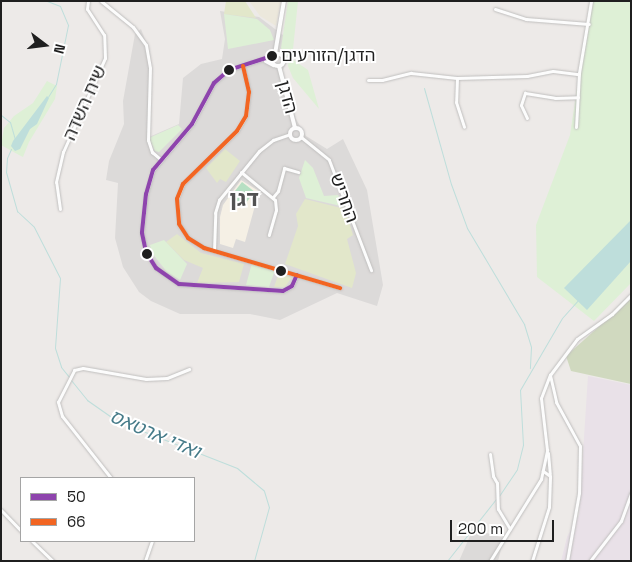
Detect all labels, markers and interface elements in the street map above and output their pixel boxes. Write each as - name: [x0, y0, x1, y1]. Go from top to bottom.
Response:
- north arrow: [20, 20, 70, 70]
- text: N: [50, 42, 69, 56]
- place label: הדגן/הזורעים: [281, 46, 375, 66]
- marker: הדגן/הזורעים: [267, 51, 277, 61]
- street label: שיח השדה: [59, 62, 111, 144]
- unlabelled marker: [224, 65, 234, 75]
- street label: הדגן: [272, 78, 302, 116]
- street label: החריש: [325, 170, 363, 226]
- district label: דגן: [229, 186, 259, 212]
- unlabelled marker: [142, 249, 152, 259]
- unlabelled marker: [276, 266, 286, 276]
- water label: ואדי ארטאס: [106, 405, 204, 463]
- legend: [20, 477, 195, 542]
- text: 50: [67, 487, 86, 506]
- scale bar: [452, 510, 556, 542]
- text: 66: [67, 512, 85, 531]
- text: 200 m: [458, 519, 503, 538]

